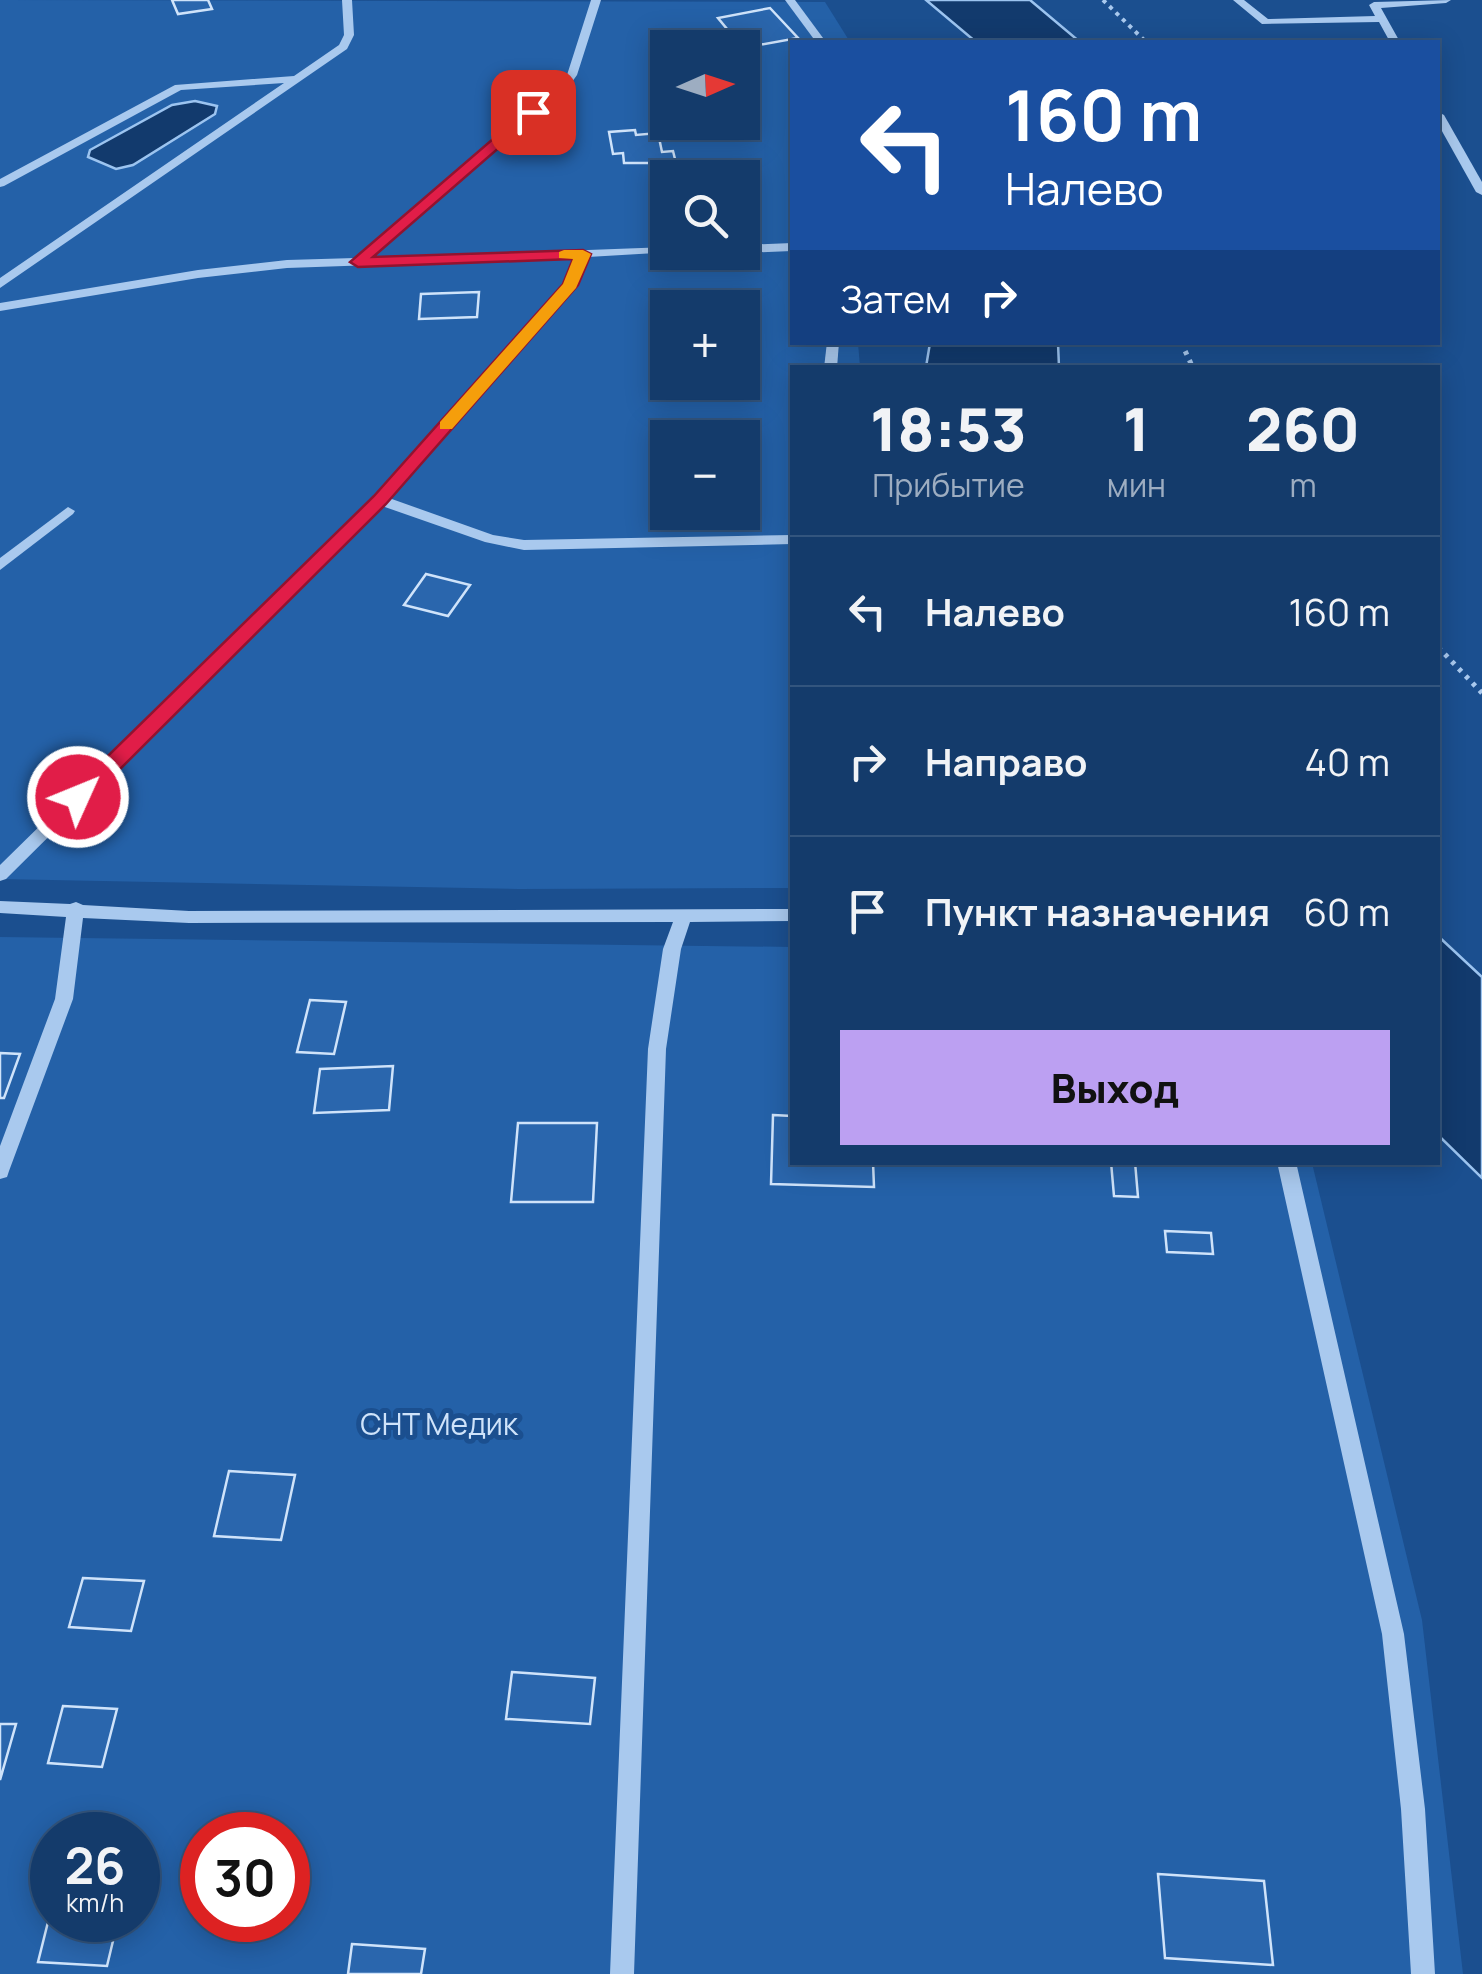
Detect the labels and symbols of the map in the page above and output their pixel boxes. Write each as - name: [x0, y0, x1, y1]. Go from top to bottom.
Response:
- north arrow: [650, 30, 760, 140]
- pin: [491, 70, 576, 155]
- position arrow: [26, 745, 130, 849]
- park label: СНТ Медик: [360, 1403, 519, 1444]
- speed limit sign: 30: [180, 1812, 310, 1942]

